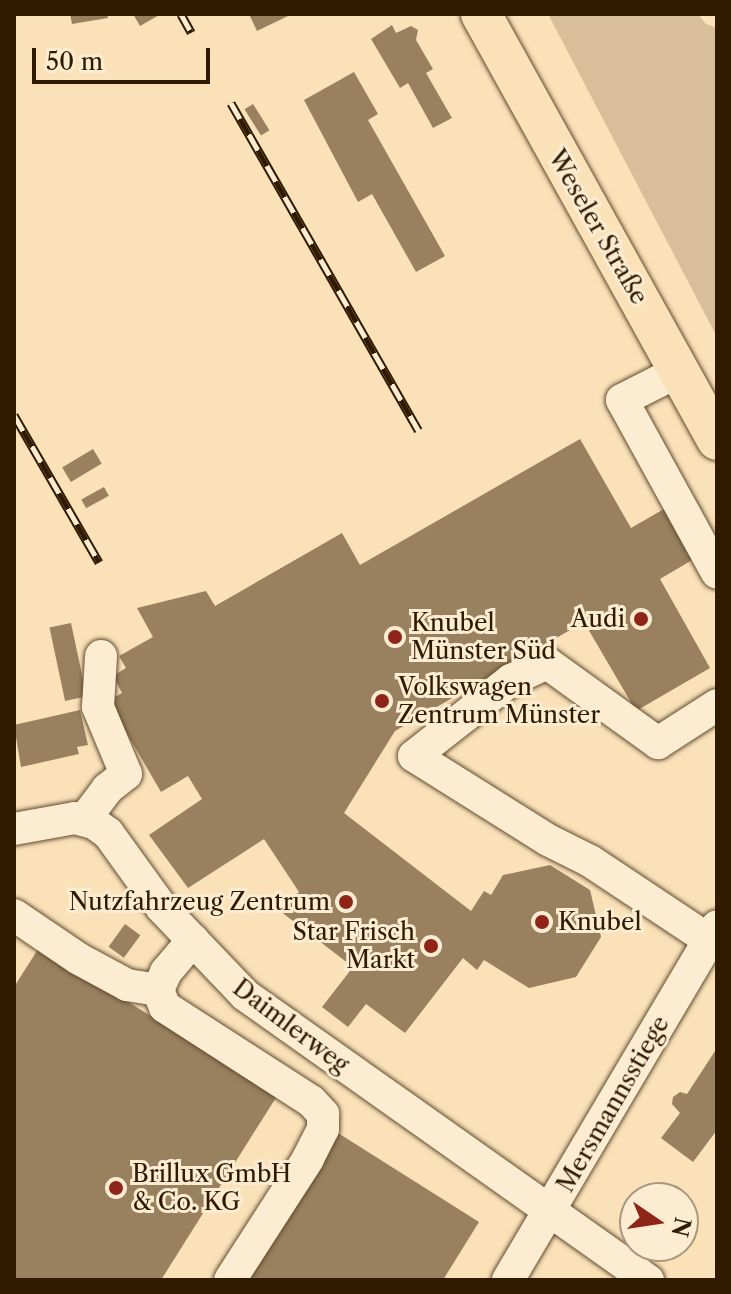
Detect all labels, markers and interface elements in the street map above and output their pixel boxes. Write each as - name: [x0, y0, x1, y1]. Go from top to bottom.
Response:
- scale bar: [36, 32, 214, 82]
- text: 50 m: [46, 47, 103, 76]
- street label: Weseler Straße: [542, 144, 654, 310]
- place label: Audi: [571, 605, 625, 633]
- place label: Knubel Münster Süd: [411, 609, 556, 665]
- marker: Audi: [632, 610, 650, 628]
- marker: Knubel Münster Süd: [386, 628, 404, 646]
- place label: Volkswagen Zentrum Münster: [398, 673, 600, 729]
- marker: Volkswagen Zentrum Münster: [373, 692, 391, 710]
- place label: Nutzfahrzeug Zentrum: [69, 888, 330, 916]
- marker: Nutzfahrzeug Zentrum: [337, 893, 355, 911]
- place label: Knubel: [558, 908, 642, 936]
- marker: Knubel: [533, 913, 551, 931]
- place label: Star Frisch Markt: [292, 918, 415, 974]
- marker: Star Frisch Markt: [422, 937, 440, 955]
- street label: Daimlerweg: [227, 973, 355, 1079]
- street label: Mersmannsstiege: [551, 1011, 675, 1197]
- place label: Brillux GmbH & Co. KG: [132, 1160, 292, 1216]
- marker: Brillux GmbH & Co. KG: [107, 1179, 125, 1197]
- north arrow: [619, 1182, 699, 1262]
- text: N: [666, 1215, 696, 1239]

